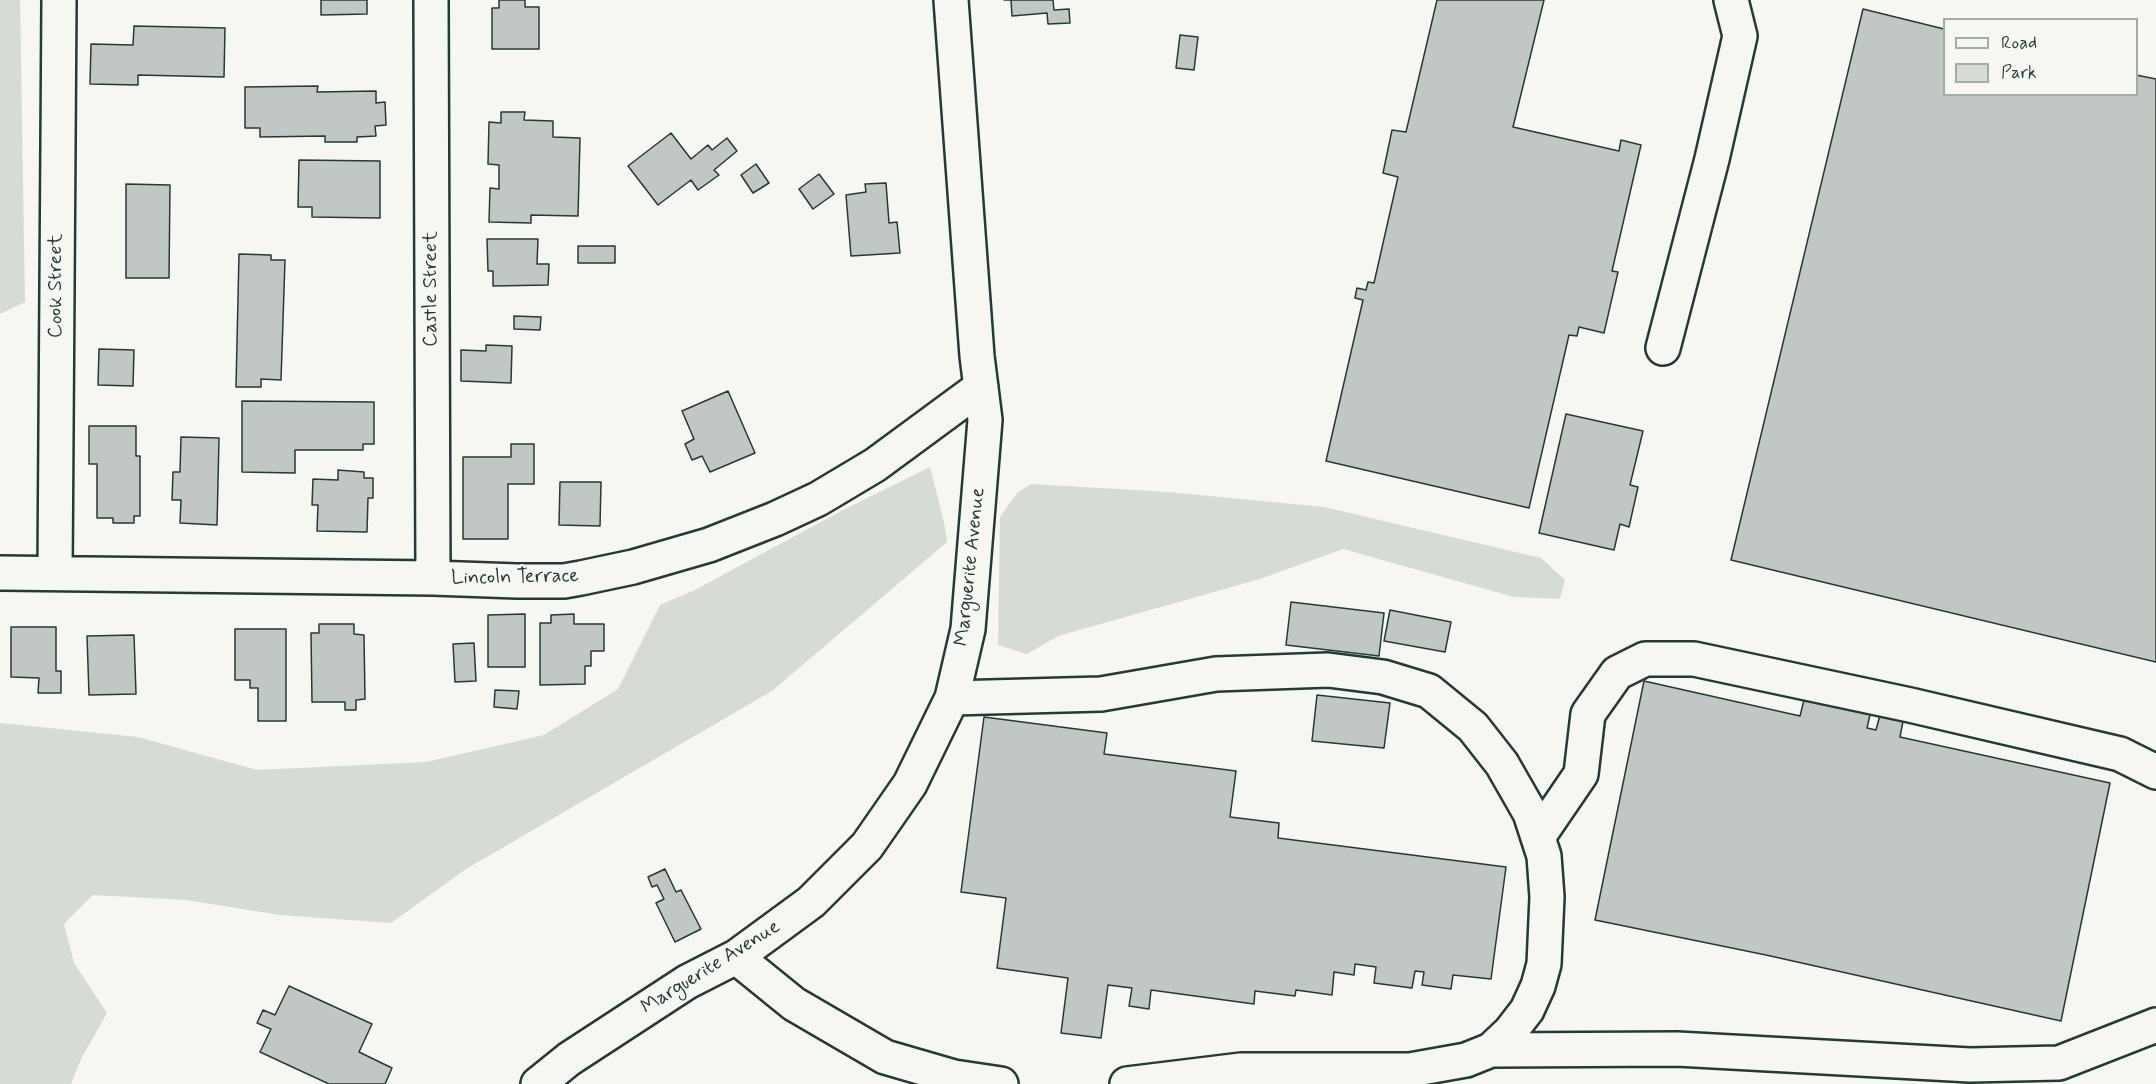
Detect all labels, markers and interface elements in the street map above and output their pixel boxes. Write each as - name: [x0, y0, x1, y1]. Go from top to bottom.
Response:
- legend: [1943, 18, 2138, 96]
- text: Road: [2001, 31, 2037, 55]
- text: Park: [2001, 61, 2037, 85]
- street label: Castle Street: [420, 231, 444, 347]
- street label: Cook Street: [45, 234, 69, 338]
- street label: Marguerite Avenue: [951, 487, 991, 647]
- street label: Lincoln Terrace: [451, 565, 579, 591]
- street label: Marguerite Avenue: [637, 916, 785, 1020]

